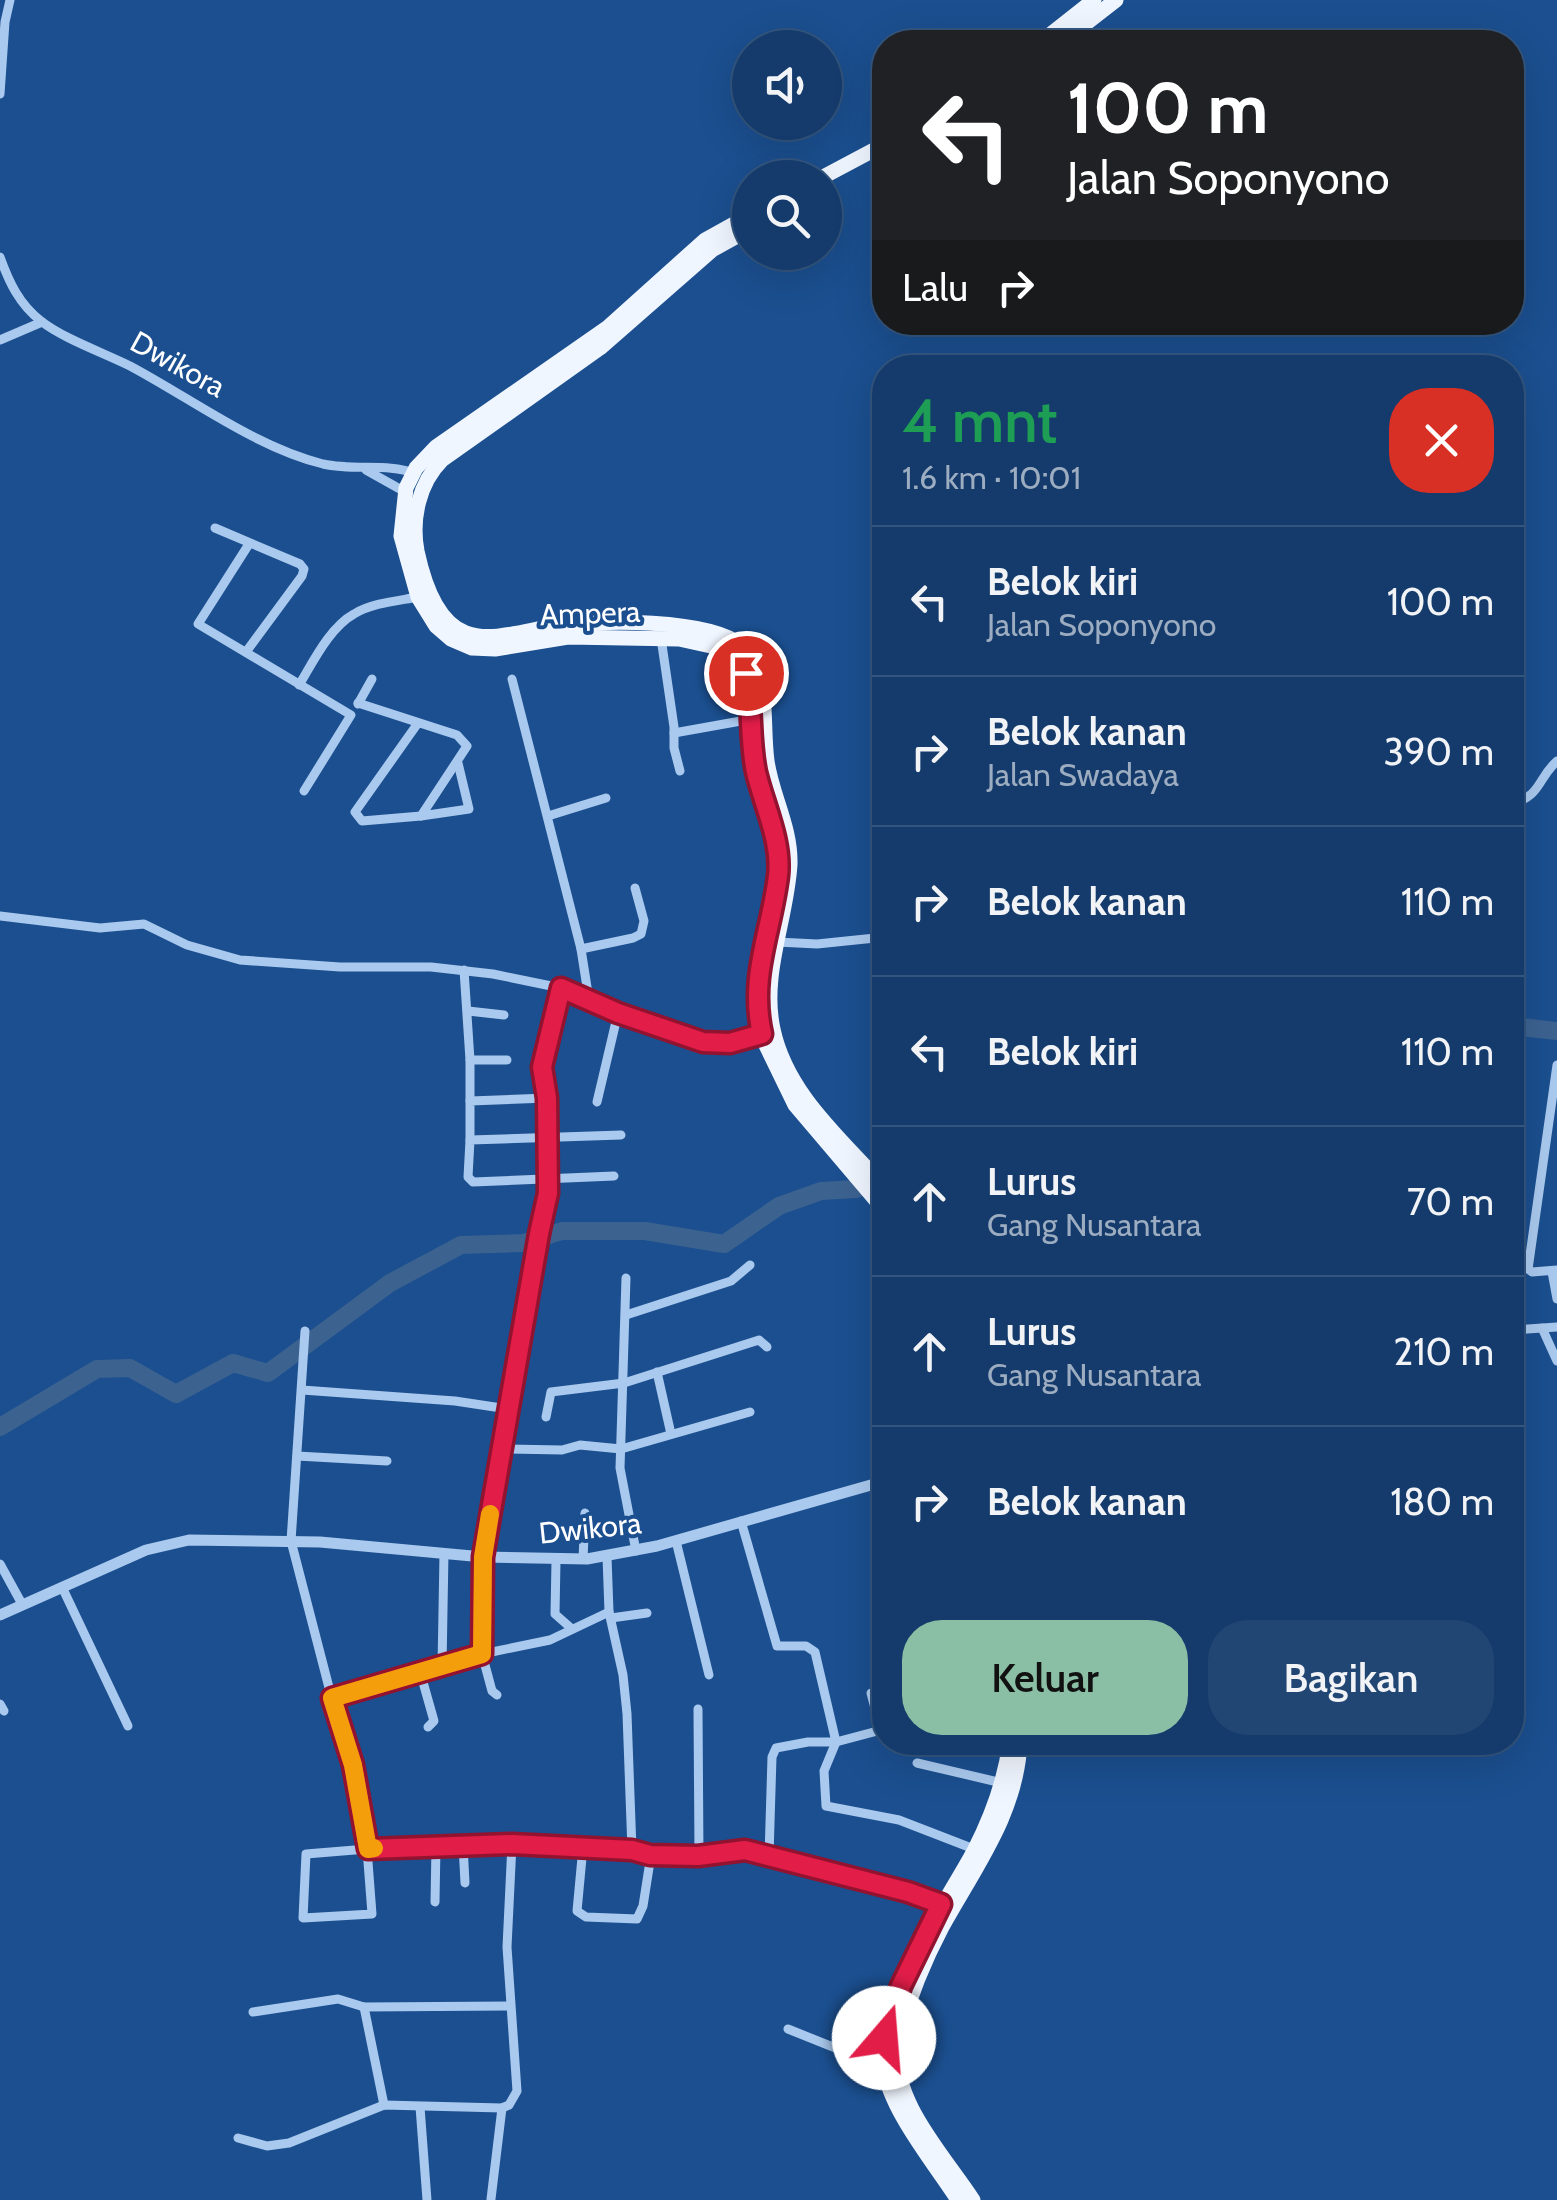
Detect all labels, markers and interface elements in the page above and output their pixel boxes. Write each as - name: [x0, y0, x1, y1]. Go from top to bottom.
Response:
- map controls: [732, 30, 842, 270]
- button: sound: [732, 30, 842, 140]
- text: 100 m: [1067, 65, 1268, 151]
- icon: left: [902, 70, 1032, 200]
- text: Jalan Soponyono: [1067, 151, 1389, 205]
- button: search: [732, 160, 842, 270]
- icon: right: [988, 260, 1043, 315]
- text: Lalu: [902, 264, 968, 311]
- street label: Dwikora: [124, 323, 232, 405]
- text: 4 mnt: [902, 384, 1058, 457]
- button: close: [1389, 388, 1494, 493]
- text: 1.6 km · 10:01: [902, 458, 1081, 497]
- text: Belok kiri: [987, 558, 1138, 605]
- icon: left: [902, 574, 957, 629]
- text: 100 m: [1387, 578, 1494, 625]
- street label: Ampera: [539, 593, 641, 633]
- text: Jalan Soponyono: [987, 605, 1216, 644]
- pin: [704, 631, 789, 716]
- icon: arrive: [719, 646, 774, 701]
- text: Belok kanan: [987, 708, 1187, 755]
- icon: right: [902, 724, 957, 779]
- text: 390 m: [1383, 728, 1494, 775]
- text: Jalan Swadaya: [987, 755, 1179, 794]
- icon: right: [902, 874, 957, 929]
- text: Belok kanan: [987, 878, 1187, 925]
- text: 110 m: [1401, 878, 1494, 925]
- icon: left: [902, 1024, 957, 1079]
- text: Belok kiri: [987, 1028, 1138, 1075]
- text: 110 m: [1401, 1028, 1494, 1075]
- text: Lurus: [987, 1158, 1076, 1205]
- icon: ahead: [902, 1174, 957, 1229]
- text: 70 m: [1407, 1178, 1494, 1225]
- text: Gang Nusantara: [987, 1205, 1201, 1244]
- text: Lurus: [987, 1308, 1076, 1355]
- icon: ahead: [902, 1324, 957, 1379]
- text: 210 m: [1393, 1328, 1494, 1375]
- text: Gang Nusantara: [987, 1355, 1201, 1394]
- icon: right: [902, 1474, 957, 1529]
- text: Belok kanan: [987, 1478, 1187, 1525]
- text: 180 m: [1390, 1478, 1494, 1525]
- street label: Dwikora: [537, 1504, 644, 1552]
- button: Keluar: [902, 1620, 1188, 1735]
- button: Bagikan: [1208, 1620, 1494, 1735]
- position arrow: [832, 1986, 936, 2090]

